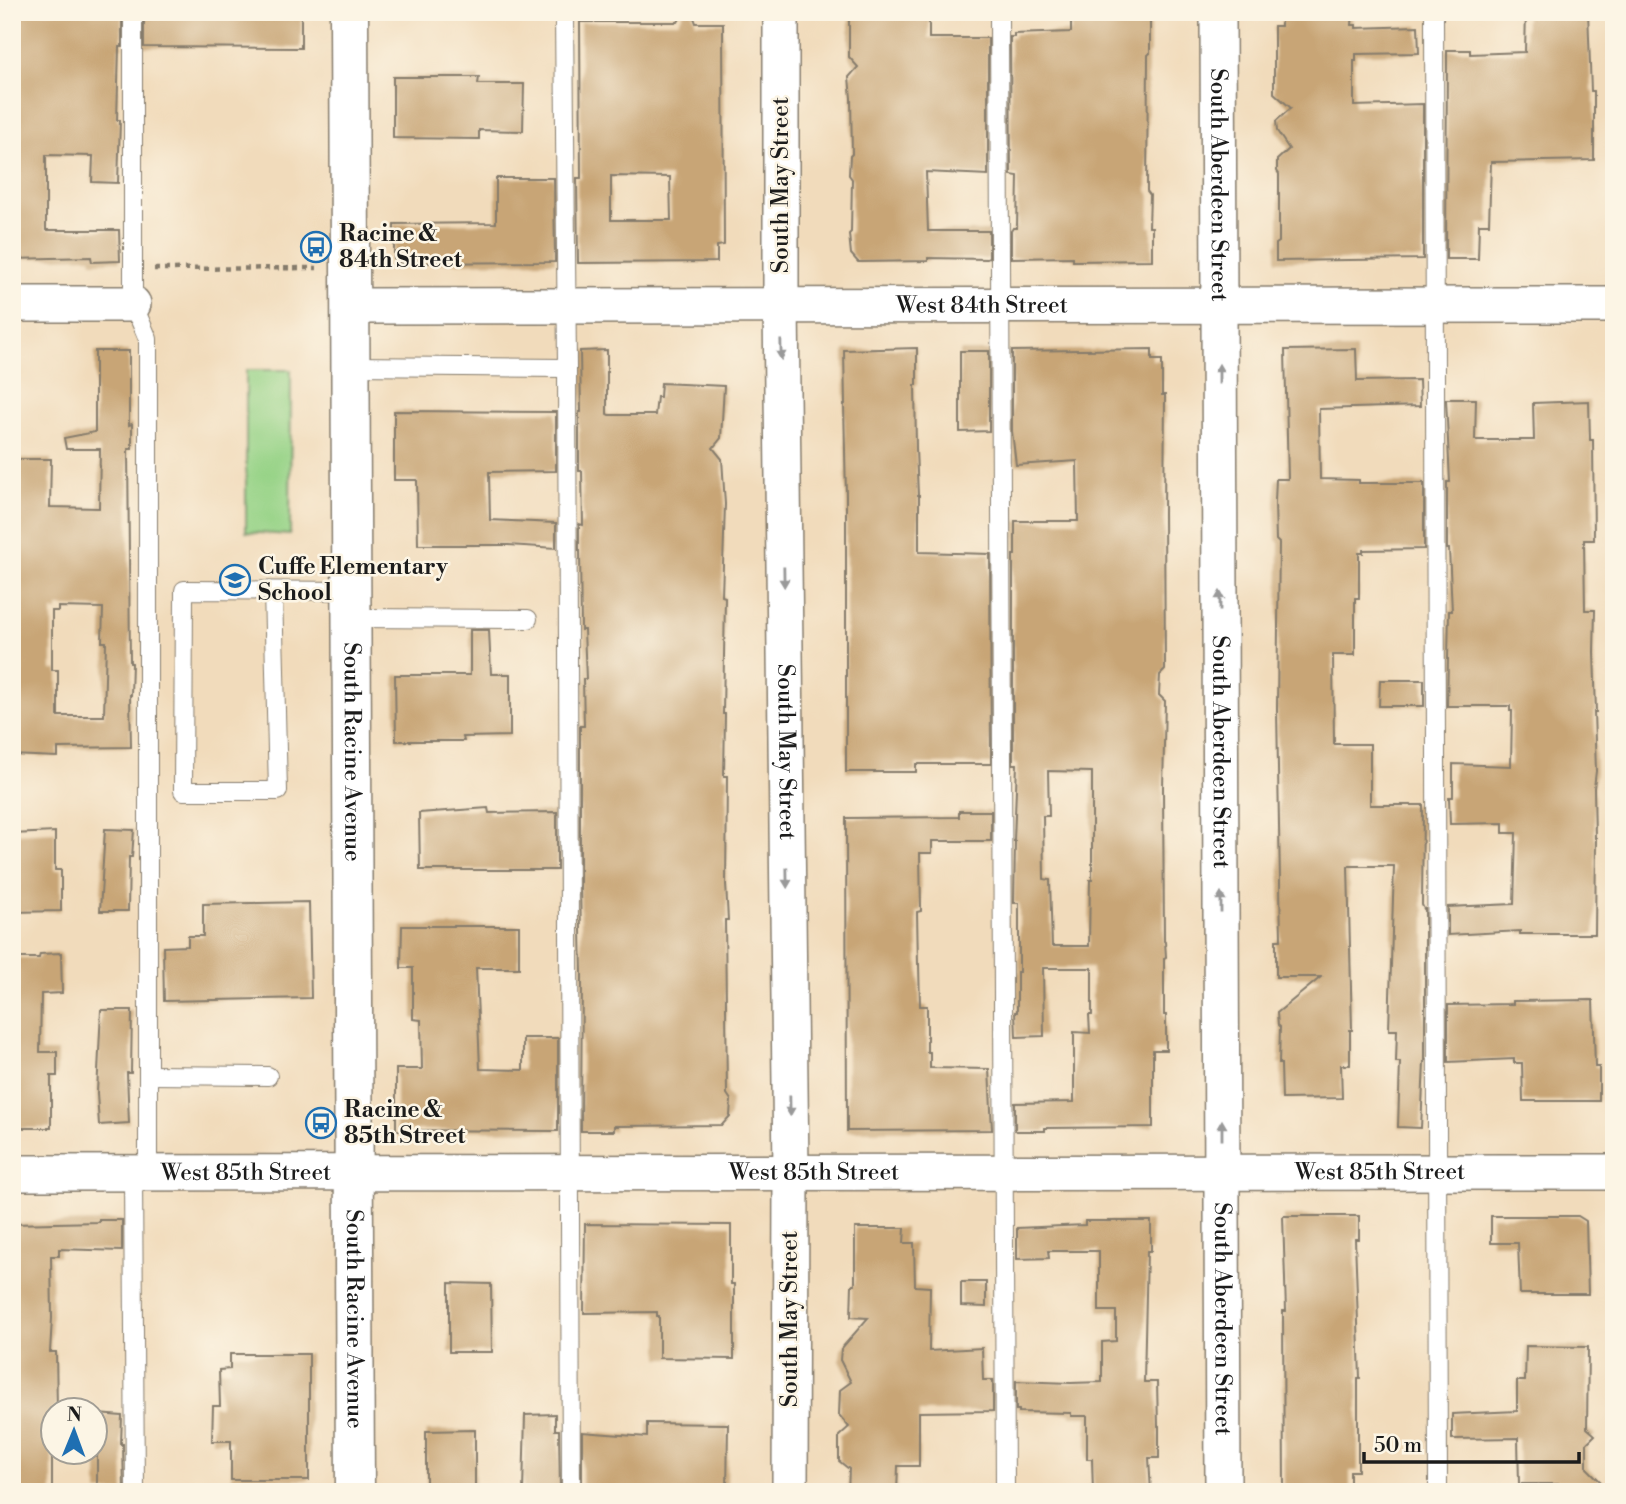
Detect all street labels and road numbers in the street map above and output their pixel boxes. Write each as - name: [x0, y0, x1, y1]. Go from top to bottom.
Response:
- street label: South Aberdeen Street: [1204, 68, 1233, 302]
- street label: South May Street: [767, 97, 795, 273]
- street label: West 84th Street: [895, 291, 1068, 320]
- street label: South Aberdeen Street: [1206, 635, 1235, 869]
- street label: South Racine Avenue: [338, 642, 366, 862]
- street label: South May Street: [771, 664, 801, 840]
- street label: West 85th Street: [728, 1158, 899, 1187]
- street label: West 85th Street: [1294, 1158, 1465, 1186]
- street label: West 85th Street: [160, 1159, 331, 1187]
- street label: South Aberdeen Street: [1208, 1202, 1237, 1436]
- street label: South Racine Avenue: [340, 1209, 369, 1429]
- street label: South May Street: [776, 1231, 804, 1407]

